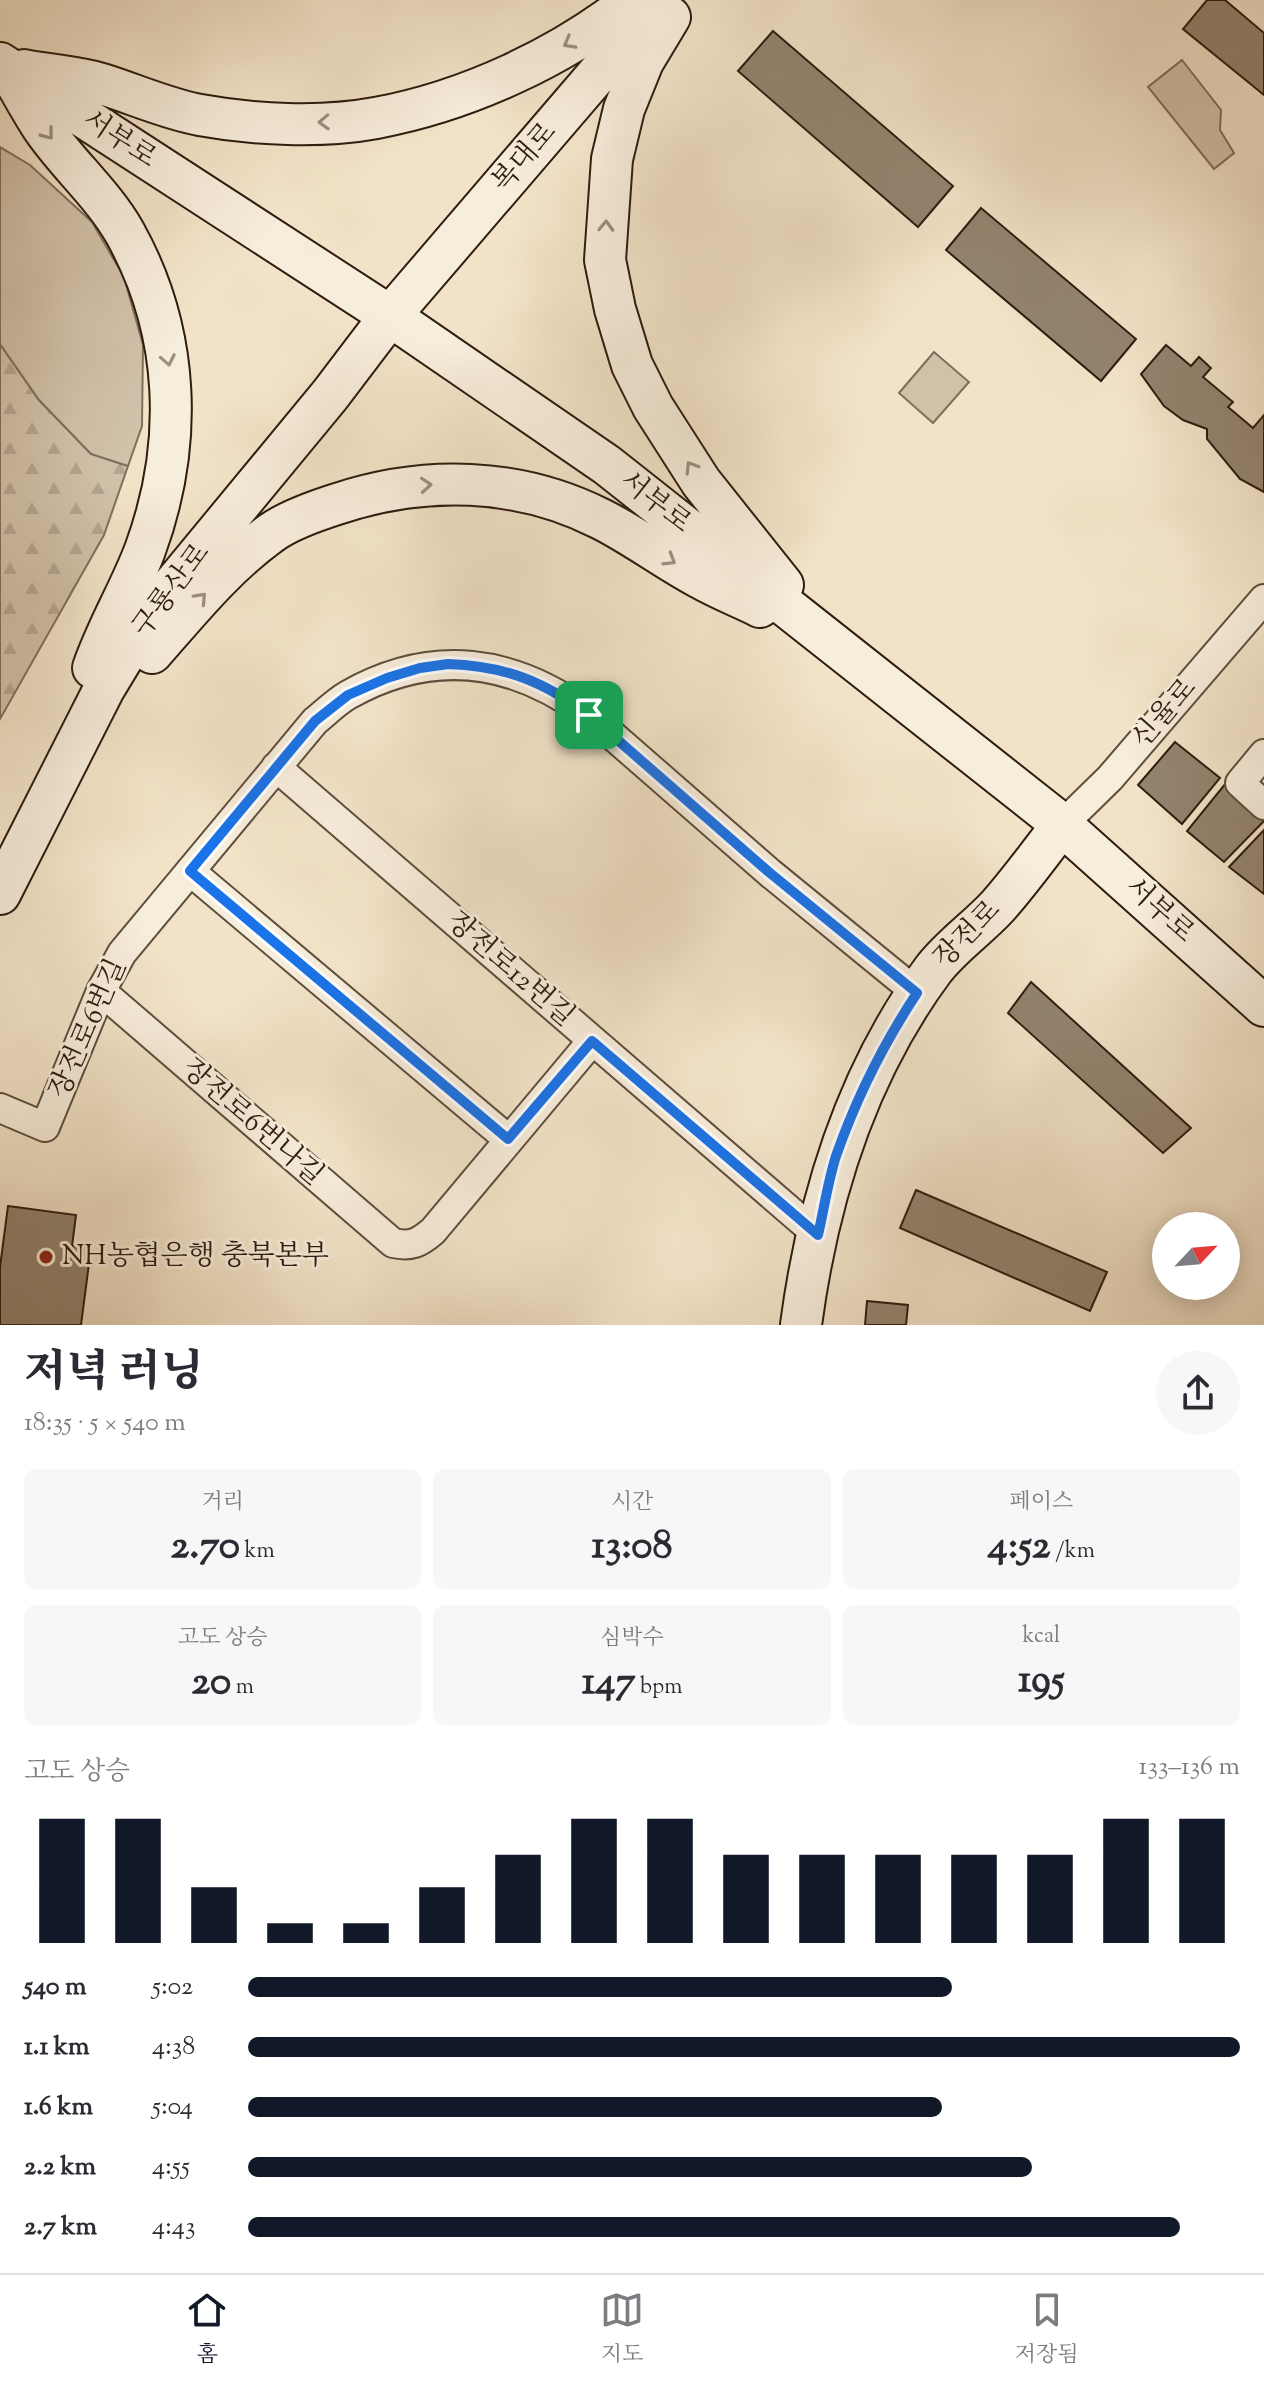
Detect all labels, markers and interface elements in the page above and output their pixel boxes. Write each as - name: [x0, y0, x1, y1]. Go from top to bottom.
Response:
- one-way arrow: [562, 34, 577, 49]
- street label: 서부로: [74, 101, 164, 179]
- one-way arrow: [317, 114, 330, 131]
- street label: 복대로: [483, 114, 567, 202]
- one-way arrow: [39, 125, 53, 140]
- one-way arrow: [598, 219, 615, 232]
- one-way arrow: [158, 353, 175, 367]
- one-way arrow: [685, 461, 700, 476]
- street label: 서부로: [611, 462, 699, 544]
- one-way arrow: [420, 477, 433, 494]
- street label: 구룡산로: [123, 536, 221, 646]
- one-way arrow: [661, 550, 675, 566]
- one-way arrow: [191, 593, 206, 607]
- street label: 신율로: [1123, 670, 1207, 758]
- pin: [555, 681, 623, 749]
- icon: arrive: [567, 693, 611, 737]
- street label: 서부로: [1115, 869, 1203, 953]
- street label: 장전로: [925, 892, 1011, 978]
- street label: 장전로12번길: [437, 903, 583, 1037]
- street label: 장전로6번길: [40, 953, 138, 1105]
- street label: 장전로6번나길: [172, 1050, 332, 1196]
- north arrow: [1152, 1212, 1240, 1300]
- map controls: [1152, 1212, 1240, 1300]
- place label: NH농협은행 충북본부: [62, 1237, 329, 1277]
- marker: NH농협은행 충북본부: [37, 1248, 55, 1266]
- text: 저녁 러닝: [24, 1343, 203, 1406]
- button: share: [1156, 1351, 1240, 1435]
- text: 18:35 · 5 × 540 m: [24, 1405, 186, 1442]
- text: 거리: [201, 1487, 244, 1519]
- text: 시간: [611, 1487, 653, 1519]
- text: 페이스: [1009, 1487, 1073, 1519]
- text: 2.70: [171, 1519, 240, 1576]
- text: 13:08: [592, 1519, 672, 1576]
- text: 4:52: [988, 1519, 1051, 1576]
- text: km: [240, 1536, 275, 1568]
- text: /km: [1051, 1536, 1095, 1568]
- text: kcal: [1022, 1621, 1060, 1653]
- text: 고도 상승: [178, 1623, 268, 1655]
- text: 심박수: [600, 1623, 664, 1655]
- text: 195: [1018, 1653, 1065, 1710]
- text: 20: [191, 1655, 231, 1712]
- text: 147: [582, 1655, 635, 1712]
- text: m: [231, 1672, 254, 1704]
- text: bpm: [635, 1672, 682, 1704]
- text: 133–136 m: [1139, 1749, 1240, 1786]
- text: 고도 상승: [24, 1754, 130, 1791]
- text: 540 m: [24, 1969, 87, 2006]
- text: 5:02: [152, 1969, 193, 2006]
- text: 1.1 km: [24, 2029, 89, 2066]
- text: 4:38: [152, 2029, 195, 2066]
- text: 1.6 km: [24, 2089, 93, 2126]
- text: 5:04: [152, 2089, 193, 2126]
- text: 2.2 km: [24, 2149, 96, 2186]
- text: 4:55: [152, 2149, 190, 2186]
- text: 2.7 km: [24, 2209, 97, 2246]
- text: 4:43: [152, 2209, 195, 2246]
- tab: 홈: [185, 2288, 229, 2372]
- tab: 지도: [600, 2288, 644, 2372]
- tab: 저장됨: [1015, 2288, 1079, 2372]

